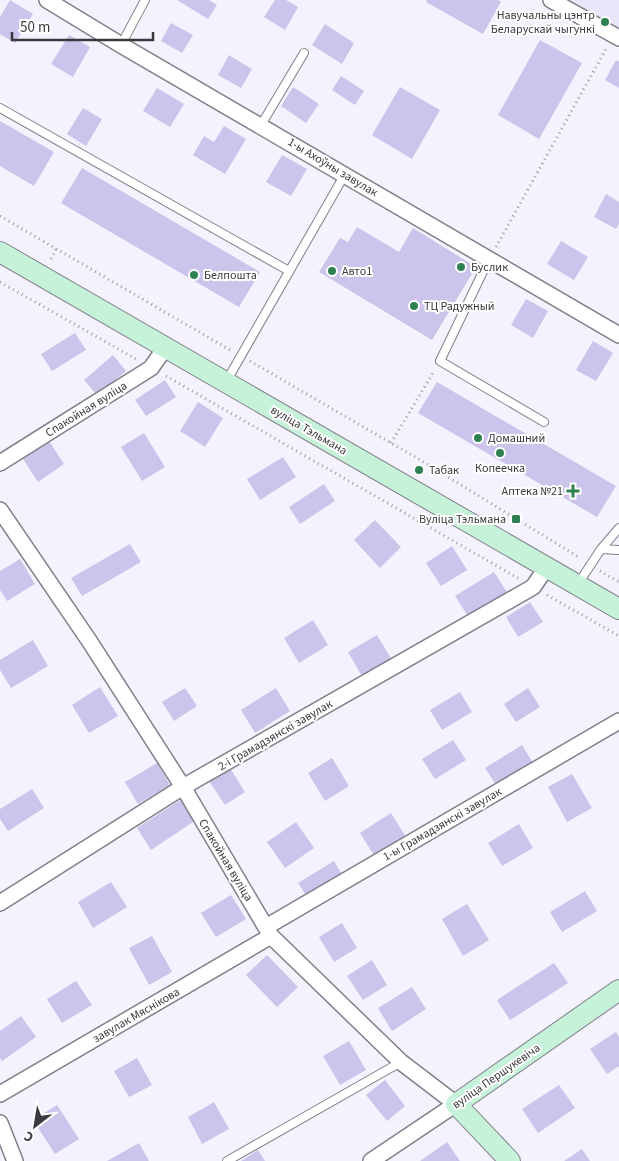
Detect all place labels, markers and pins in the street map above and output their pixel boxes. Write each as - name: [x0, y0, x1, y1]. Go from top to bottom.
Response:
- place label: Навучальны цэнтр Беларускай чыгункі: [491, 7, 595, 38]
- marker: Навучальны цэнтр Беларускай чыгункі: [599, 16, 611, 28]
- place label: Буслик: [471, 259, 508, 276]
- marker: Буслик: [455, 261, 467, 273]
- place label: Авто1: [342, 263, 372, 280]
- marker: Авто1: [326, 265, 338, 277]
- place label: Белпошта: [204, 267, 257, 284]
- marker: Белпошта: [188, 269, 200, 281]
- place label: ТЦ Радужный: [424, 298, 495, 315]
- marker: ТЦ Радужный: [408, 300, 420, 312]
- place label: Домашний: [488, 430, 545, 447]
- marker: Домашний: [472, 432, 484, 444]
- marker: Копеечка: [494, 447, 506, 459]
- place label: Копеечка: [475, 460, 525, 477]
- place label: Табак: [429, 462, 459, 479]
- marker: Табак: [413, 464, 425, 476]
- place label: Аптека №21: [502, 483, 563, 500]
- marker: Аптека №21: [567, 485, 579, 497]
- place label: Вуліца Тэльмана: [419, 511, 506, 528]
- marker: Вуліца Тэльмана: [510, 513, 522, 525]

